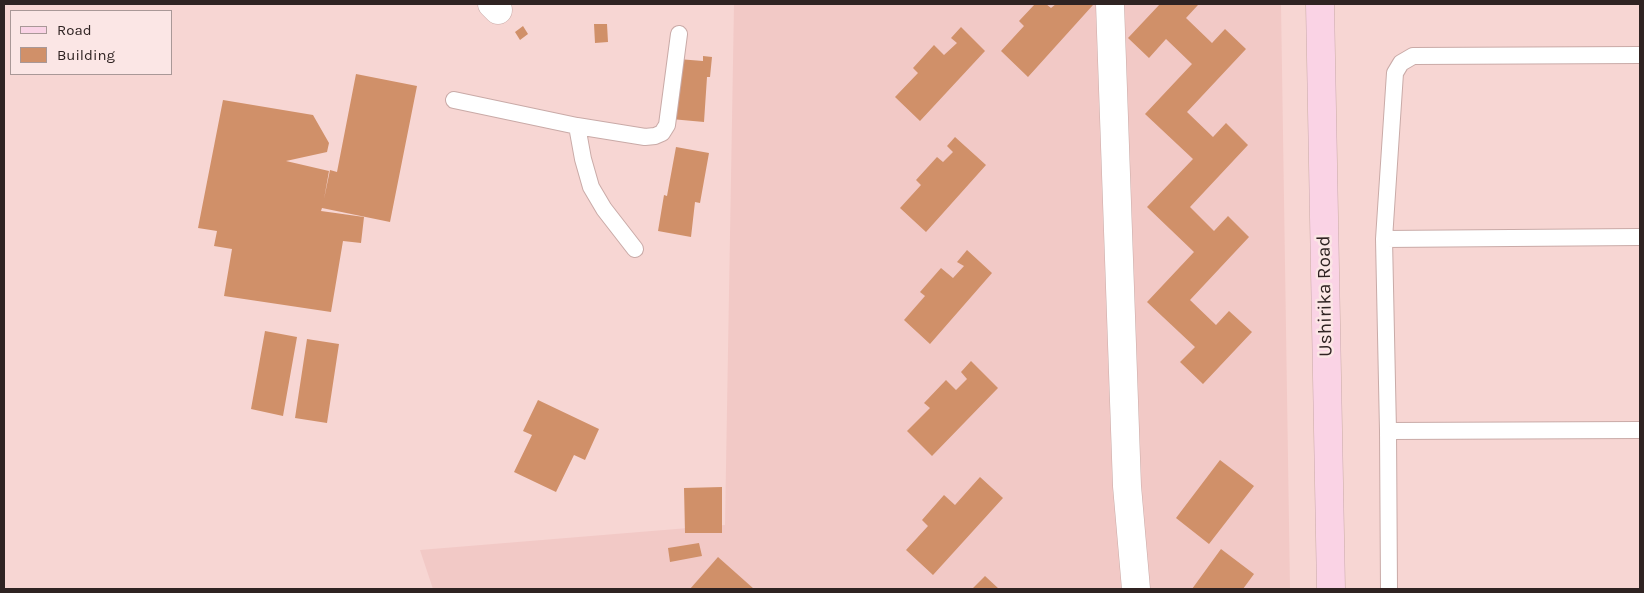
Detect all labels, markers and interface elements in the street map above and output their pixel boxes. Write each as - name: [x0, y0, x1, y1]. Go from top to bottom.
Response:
- legend: [10, 10, 172, 75]
- text: Road: [57, 21, 92, 39]
- text: Building: [57, 46, 115, 64]
- street label: Ushirika Road: [1313, 235, 1337, 357]

